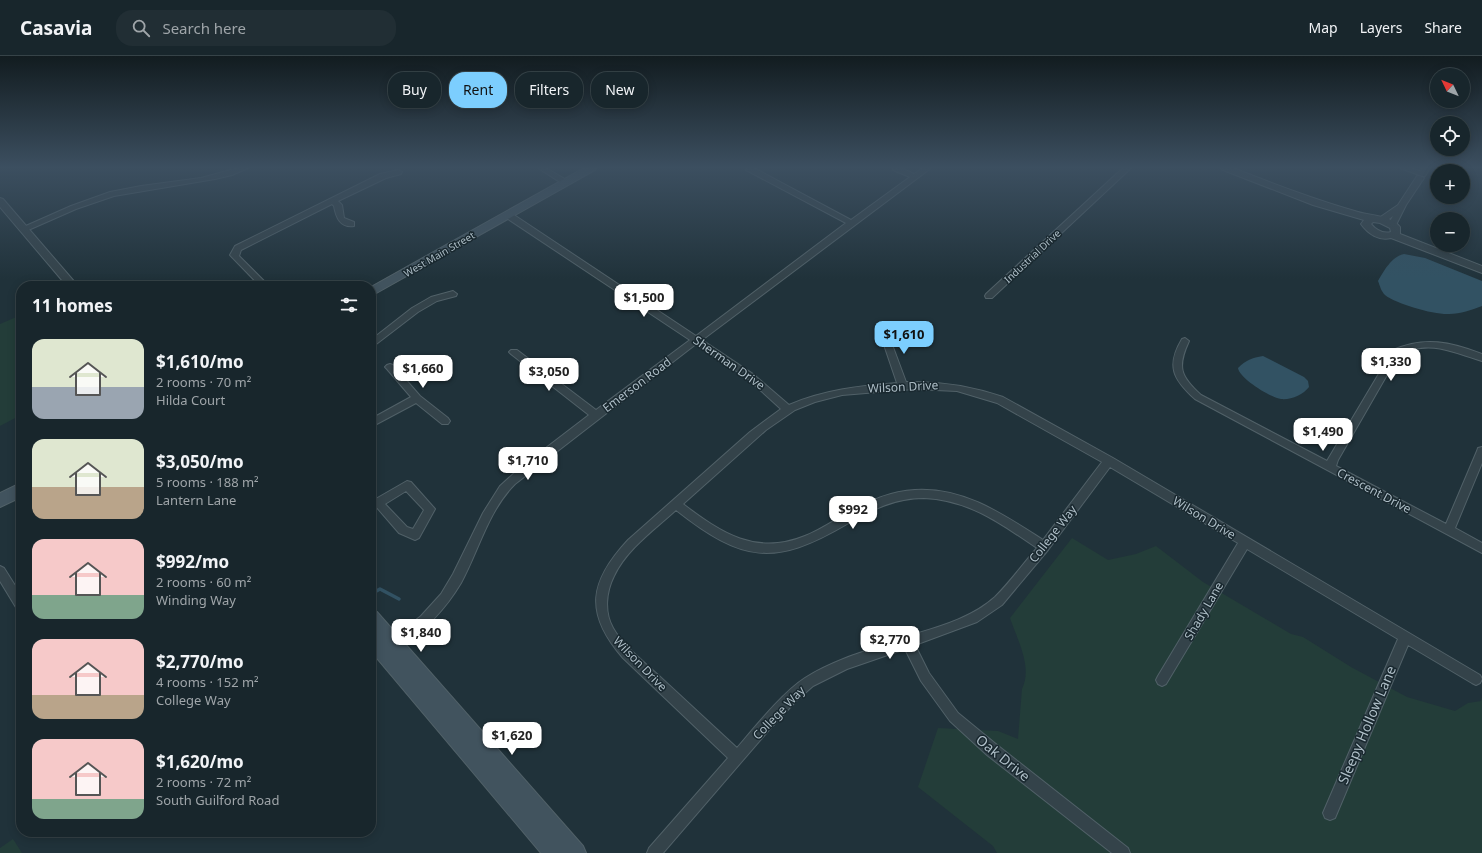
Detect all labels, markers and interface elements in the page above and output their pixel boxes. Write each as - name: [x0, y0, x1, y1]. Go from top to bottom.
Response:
- search box: [116, 10, 396, 46]
- text: Casavia: [20, 15, 92, 41]
- icon: search: [130, 17, 152, 39]
- text: Search here: [162, 18, 246, 38]
- text: Map: [1309, 18, 1338, 37]
- text: Layers: [1360, 18, 1402, 37]
- text: Share: [1424, 18, 1462, 37]
- north arrow: [1430, 68, 1470, 108]
- map controls: [1430, 68, 1470, 252]
- chip: Buy: [388, 72, 441, 108]
- chip: Rent: [449, 72, 507, 108]
- chip: Filters: [515, 72, 583, 108]
- chip: New: [591, 72, 648, 108]
- button: locate: [1430, 116, 1470, 156]
- button: +: [1430, 164, 1470, 204]
- button: −: [1430, 212, 1470, 252]
- street label: Industrial Drive: [1001, 226, 1064, 286]
- street label: West Main Street: [401, 228, 477, 280]
- pin: $1,500: [611, 284, 677, 318]
- text: $1,500: [624, 288, 664, 306]
- text: 11 homes: [32, 294, 113, 317]
- icon: filters: [338, 294, 360, 316]
- pin: $1,610: [871, 321, 937, 355]
- text: $1,610: [884, 325, 924, 343]
- street label: Sherman Drive: [690, 332, 769, 394]
- pin: $1,330: [1358, 348, 1424, 382]
- text: $1,610/mo: [156, 350, 244, 373]
- text: $1,330: [1371, 352, 1411, 370]
- street label: Emerson Road: [599, 353, 675, 416]
- icon: home: [64, 355, 112, 403]
- pin: $1,660: [390, 355, 456, 389]
- pin: $3,050: [516, 358, 582, 392]
- text: $1,660: [403, 359, 443, 377]
- text: $3,050: [529, 362, 569, 380]
- text: 2 rooms · 70 m²: [156, 373, 251, 391]
- street label: Wilson Drive: [867, 376, 939, 397]
- text: Hilda Court: [156, 391, 225, 409]
- pin: $1,490: [1290, 418, 1356, 452]
- text: $1,490: [1303, 422, 1343, 440]
- pin: $1,710: [495, 447, 561, 481]
- text: $3,050/mo: [156, 450, 244, 473]
- text: $1,710: [508, 451, 548, 469]
- icon: home: [64, 455, 112, 503]
- street label: Crescent Drive: [1334, 464, 1415, 517]
- text: 5 rooms · 188 m²: [156, 473, 259, 491]
- text: Lantern Lane: [156, 491, 236, 509]
- street label: Wilson Drive: [1170, 492, 1239, 543]
- pin: $992: [829, 496, 877, 530]
- text: $992: [838, 500, 868, 518]
- street label: College Way: [1025, 501, 1081, 566]
- text: $992/mo: [156, 550, 229, 573]
- icon: home: [64, 555, 112, 603]
- text: 2 rooms · 60 m²: [156, 573, 251, 591]
- street label: Shady Lane: [1180, 578, 1227, 643]
- text: Winding Way: [156, 591, 236, 609]
- pin: $1,840: [388, 619, 454, 653]
- text: $1,840: [401, 623, 441, 641]
- pin: $2,770: [857, 626, 923, 660]
- text: $2,770: [870, 630, 910, 648]
- street label: Wilson Drive: [610, 632, 671, 695]
- text: $2,770/mo: [156, 650, 244, 673]
- icon: home: [64, 655, 112, 703]
- street label: Sleepy Hollow Lane: [1333, 663, 1400, 787]
- text: 4 rooms · 152 m²: [156, 673, 259, 691]
- street label: College Way: [749, 681, 809, 743]
- text: College Way: [156, 691, 231, 709]
- pin: $1,620: [479, 722, 545, 756]
- text: $1,620: [492, 726, 532, 744]
- street label: Oak Drive: [972, 730, 1034, 785]
- text: $1,620/mo: [156, 750, 244, 773]
- icon: home: [64, 755, 112, 803]
- text: 2 rooms · 72 m²: [156, 773, 251, 791]
- text: South Guilford Road: [156, 791, 279, 809]

